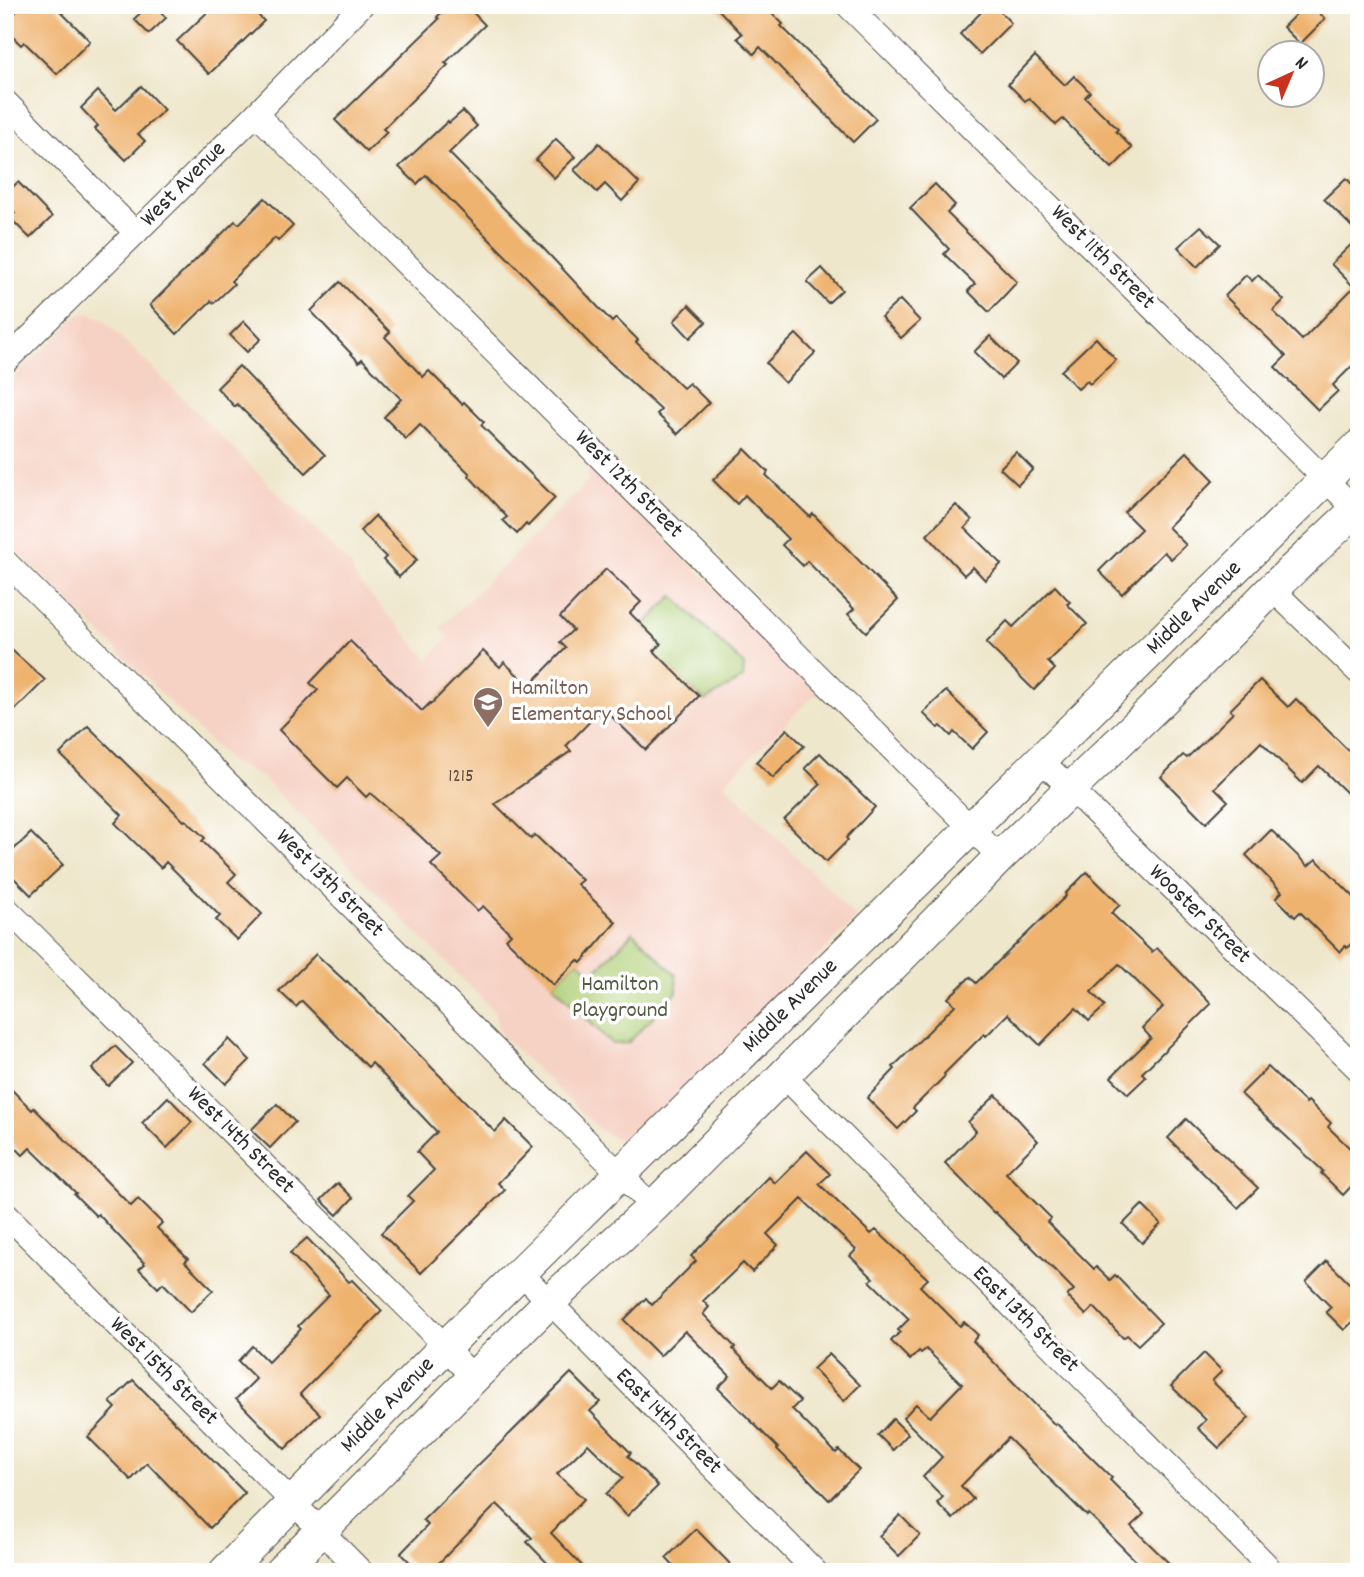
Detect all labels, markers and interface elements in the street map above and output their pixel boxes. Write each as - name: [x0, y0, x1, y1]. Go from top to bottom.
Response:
- north arrow: [1256, 38, 1326, 108]
- text: N: [1288, 51, 1313, 77]
- street label: West Avenue: [134, 135, 234, 235]
- street label: West 11th Street: [1042, 198, 1162, 318]
- street label: West 12th Street: [566, 423, 690, 547]
- street label: Middle Avenue: [1139, 553, 1250, 663]
- place label: Hamilton Elementary School: [511, 673, 672, 732]
- school or university icon: Hamilton Elementary School: [471, 685, 505, 729]
- house number: 1215: [448, 764, 474, 791]
- street label: West 13th Street: [267, 822, 391, 946]
- street label: Wooster Street: [1140, 857, 1258, 973]
- street label: Middle Avenue: [735, 951, 846, 1061]
- park label: Hamilton Playground: [572, 969, 668, 1028]
- street label: West 14th Street: [178, 1079, 302, 1203]
- street label: East 13th Street: [964, 1259, 1086, 1381]
- street label: West 15th Street: [101, 1310, 225, 1434]
- street label: Middle Avenue: [333, 1350, 443, 1461]
- street label: East 14th Street: [607, 1361, 729, 1483]

